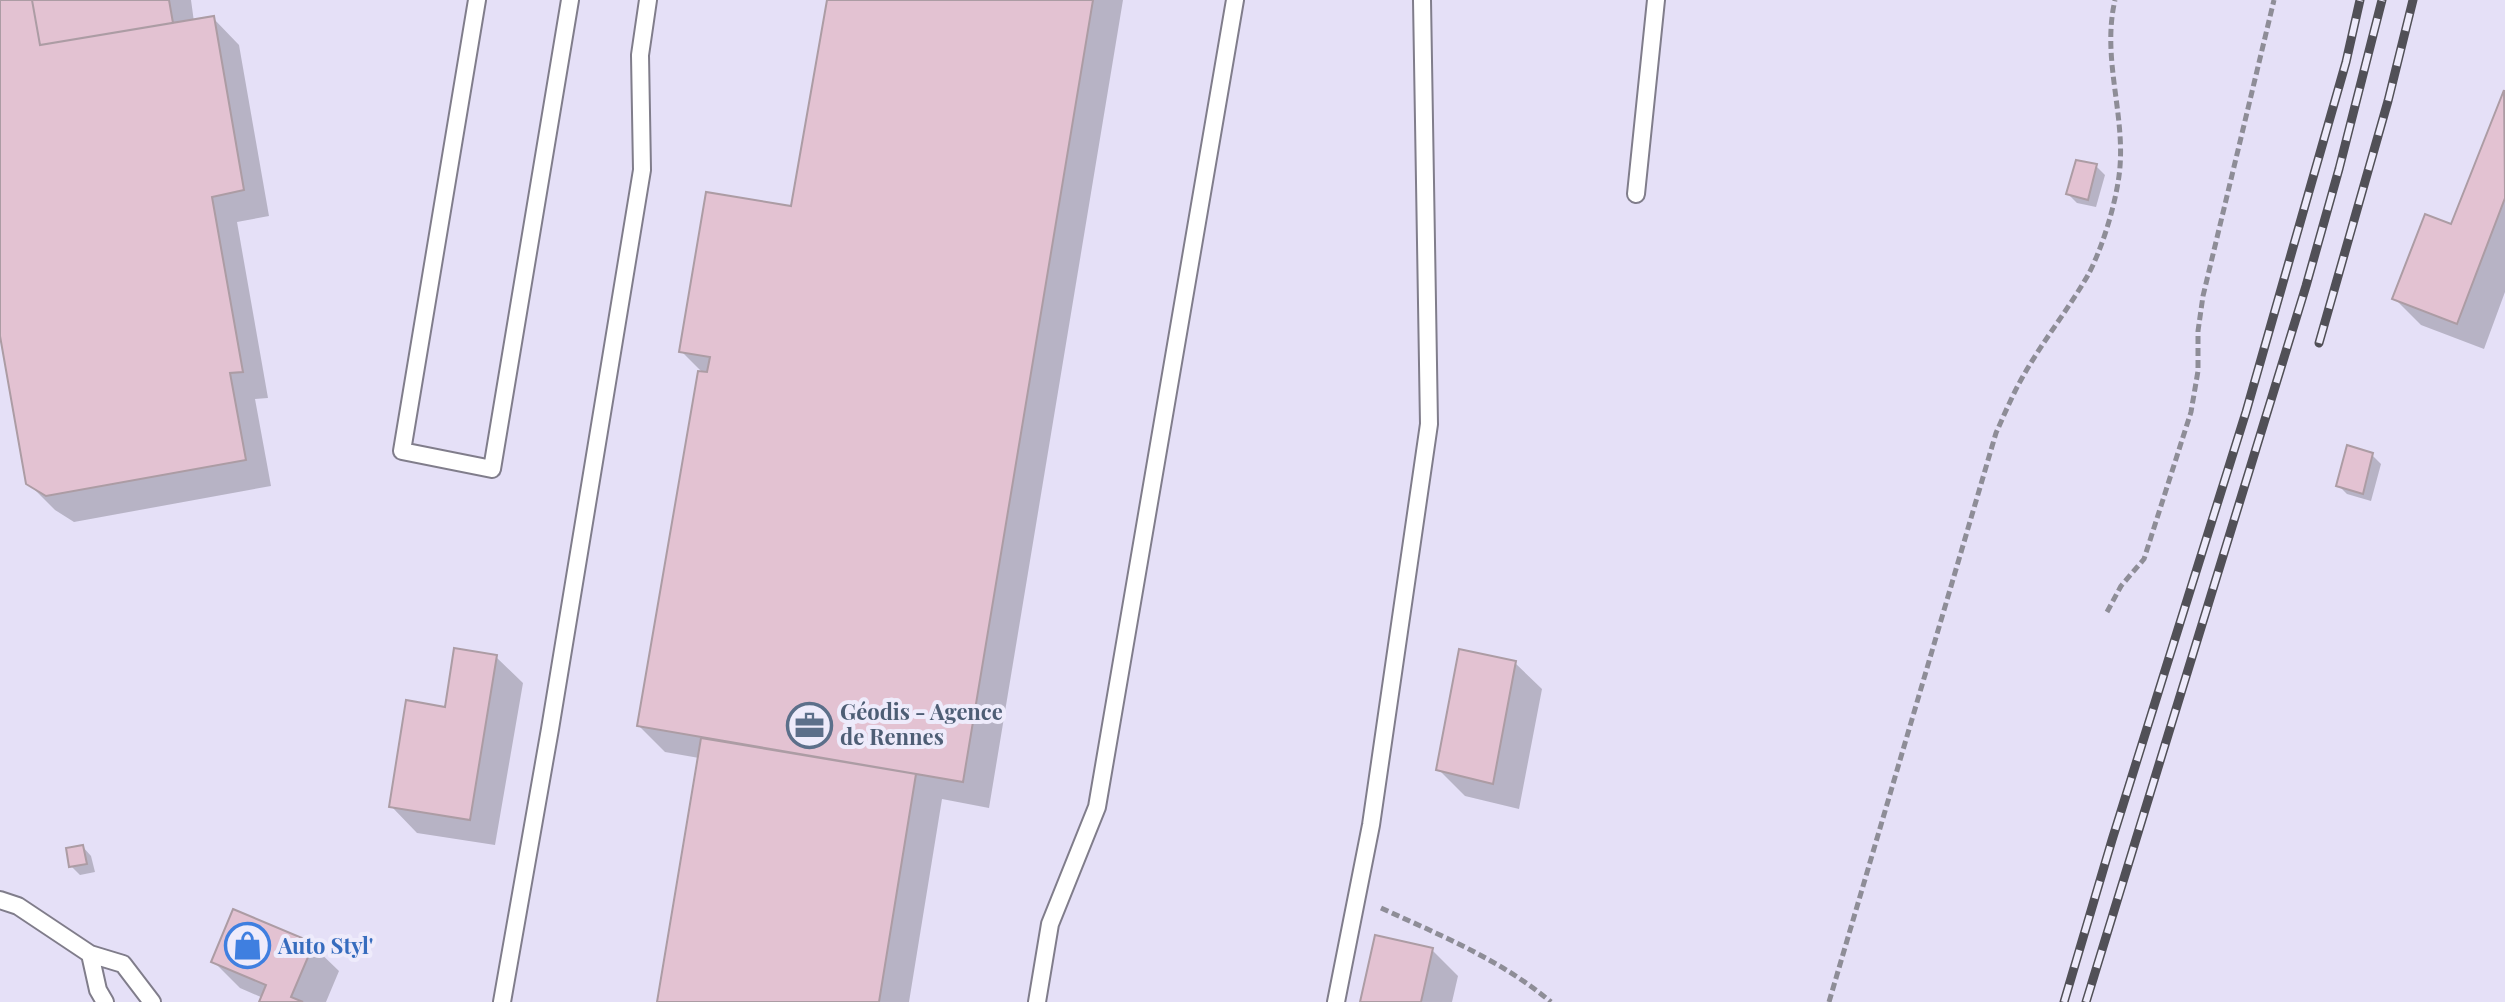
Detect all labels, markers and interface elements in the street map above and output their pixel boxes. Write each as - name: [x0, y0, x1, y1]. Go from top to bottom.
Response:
- place label: Géodis - Agence de Rennes: [840, 696, 1003, 751]
- office icon: Géodis - Agence de Rennes: [785, 701, 833, 749]
- shop icon: Auto Styl': [223, 922, 271, 970]
- place label: Auto Styl': [277, 930, 373, 960]

